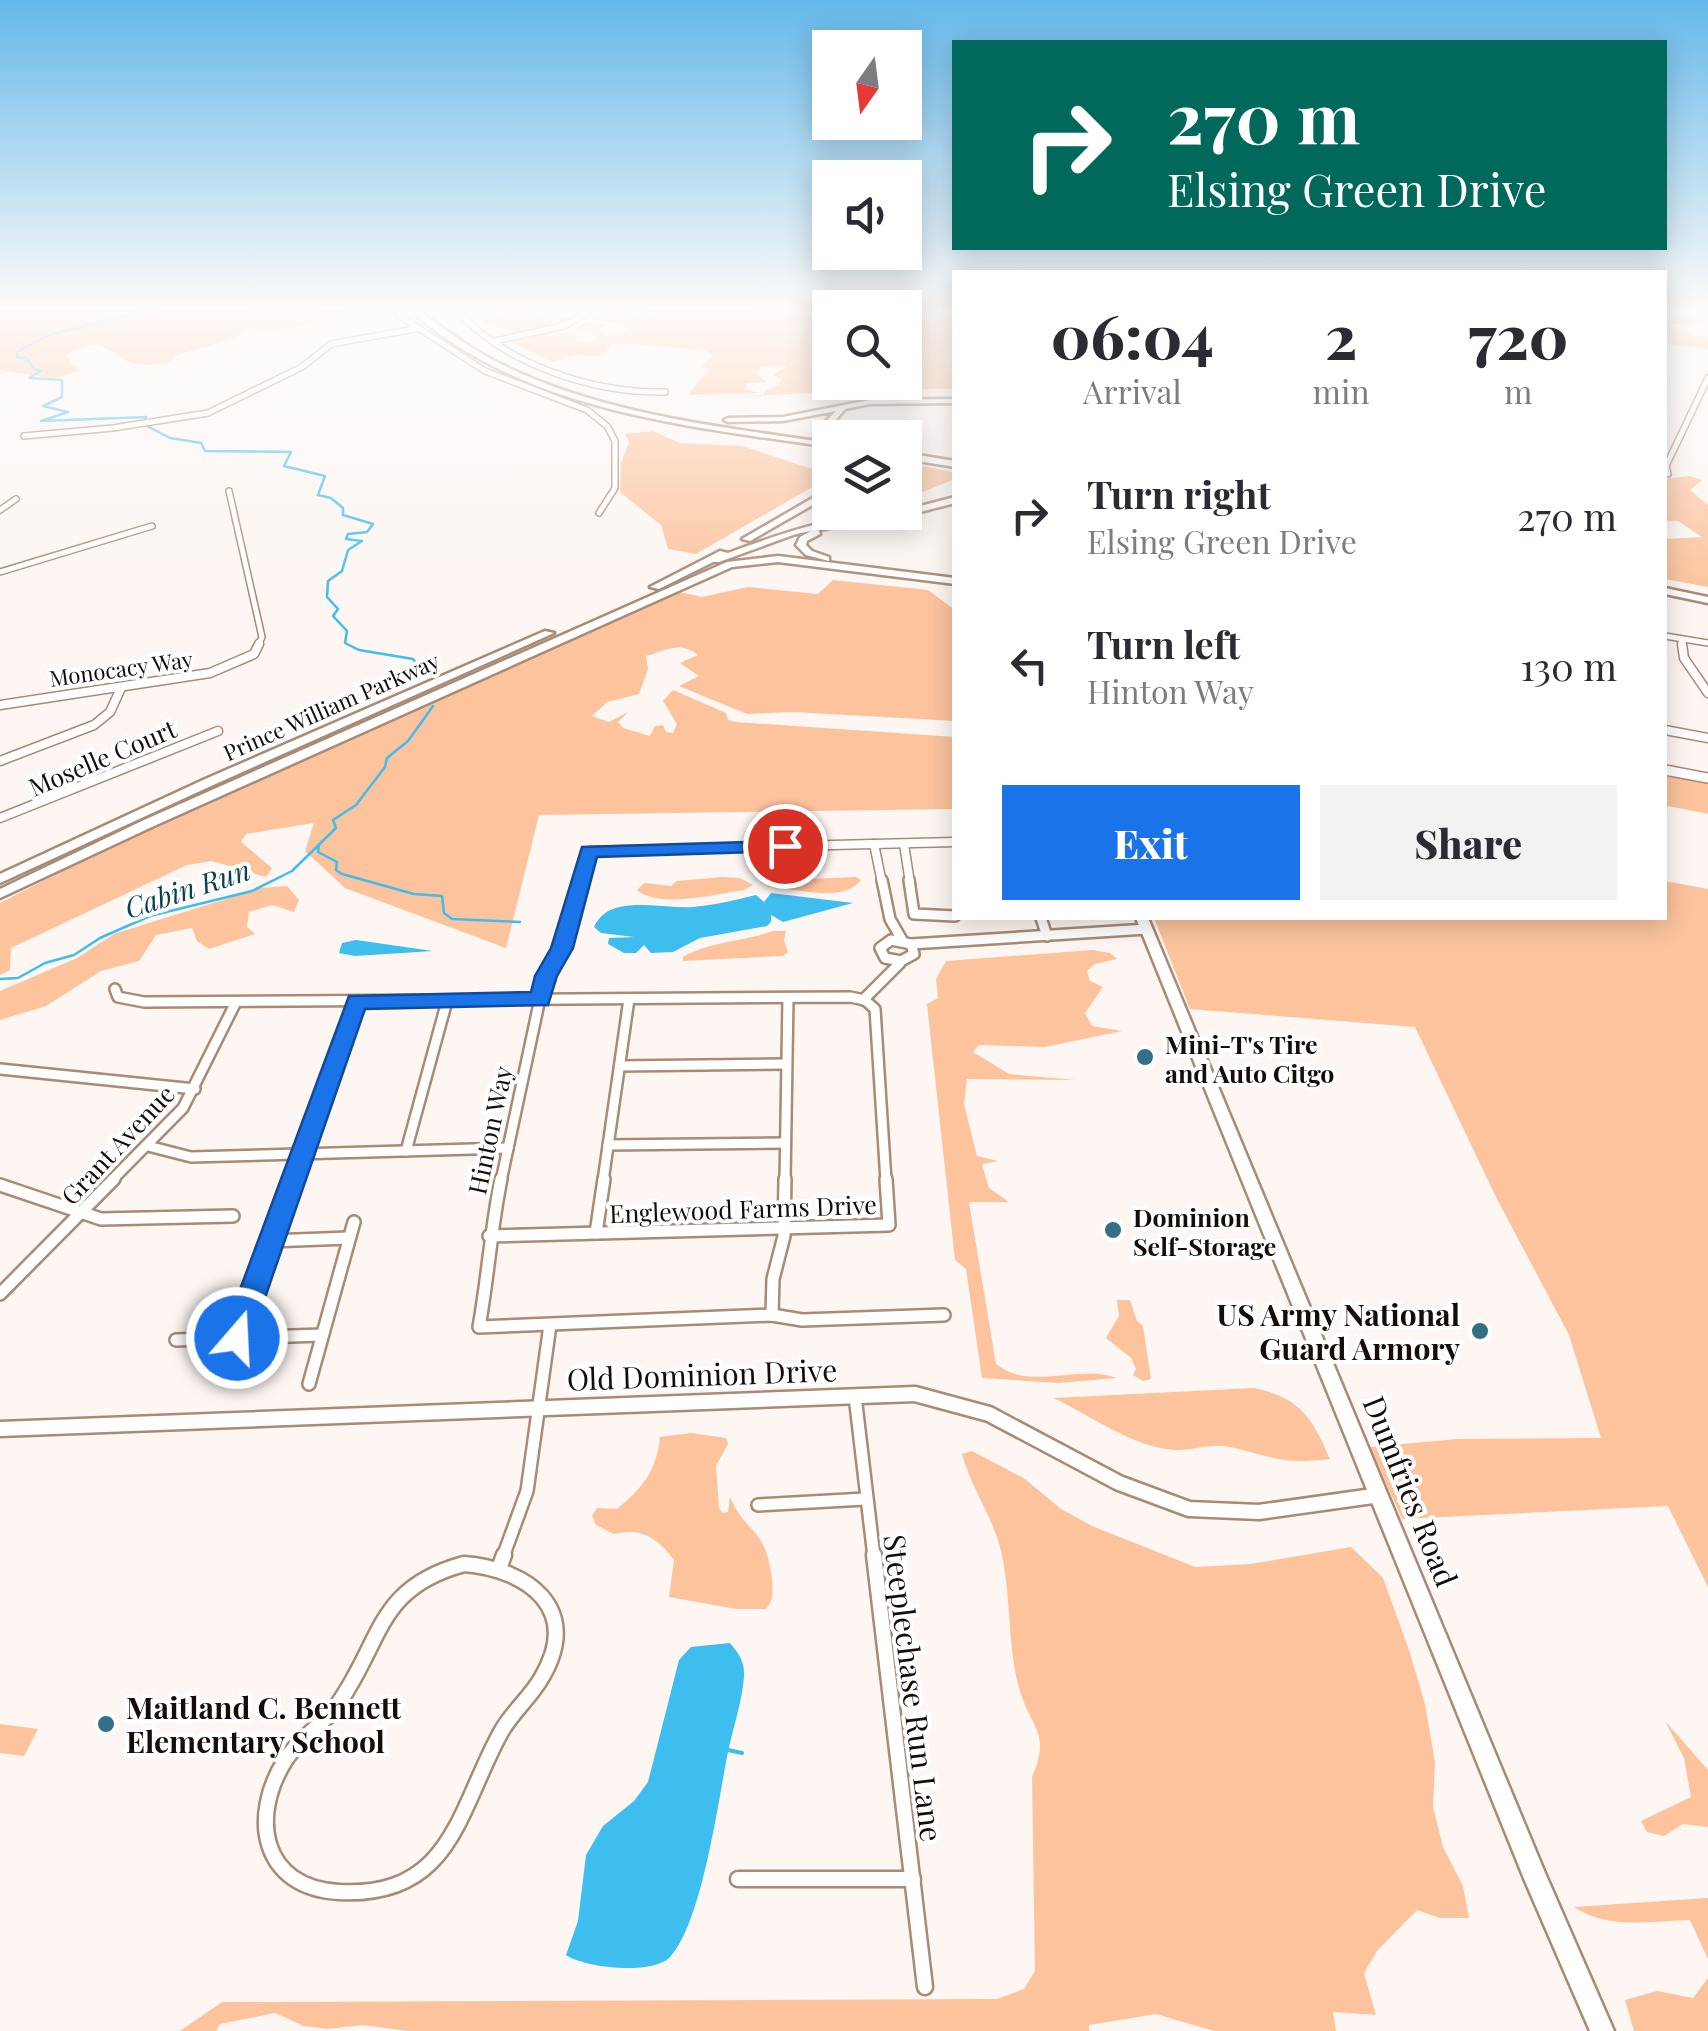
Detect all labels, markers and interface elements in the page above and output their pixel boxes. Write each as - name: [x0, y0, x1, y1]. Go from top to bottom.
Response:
- north arrow: [812, 30, 922, 140]
- map controls: [812, 30, 922, 530]
- text: 270 m: [1167, 68, 1360, 162]
- icon: right: [1002, 80, 1132, 210]
- text: Elsing Green Drive: [1167, 158, 1546, 218]
- button: sound: [812, 160, 922, 270]
- button: search: [812, 290, 922, 400]
- text: 06:04: [1051, 294, 1214, 374]
- text: 2: [1325, 294, 1357, 374]
- text: 720: [1468, 294, 1568, 374]
- text: Arrival: [1083, 369, 1182, 412]
- text: min: [1313, 369, 1370, 412]
- text: m: [1504, 369, 1532, 412]
- button: layers: [812, 420, 922, 530]
- text: Turn right: [1087, 468, 1271, 519]
- icon: right: [1002, 488, 1057, 543]
- text: 270 m: [1517, 490, 1617, 541]
- text: Elsing Green Drive: [1087, 519, 1357, 562]
- text: Turn left: [1087, 618, 1240, 669]
- icon: left: [1002, 638, 1057, 693]
- text: 130 m: [1520, 640, 1617, 691]
- street label: Monocacy Way: [47, 643, 195, 693]
- street label: Prince William Parkway: [218, 645, 444, 767]
- text: Hinton Way: [1087, 669, 1254, 712]
- street label: Moselle Court: [23, 711, 182, 803]
- button: Exit: [1002, 785, 1300, 900]
- button: Share: [1320, 785, 1617, 900]
- pin: [743, 804, 828, 889]
- icon: arrive: [758, 819, 813, 874]
- water label: Cabin Run: [119, 850, 255, 926]
- place label: Mini-T's Tire and Auto Citgo: [1165, 1027, 1335, 1089]
- marker: Mini-T's Tire and Auto Citgo: [1134, 1046, 1156, 1068]
- street label: Hinton Way: [459, 1062, 519, 1197]
- street label: Grant Avenue: [53, 1077, 181, 1211]
- street label: Englewood Farms Drive: [609, 1187, 877, 1229]
- place label: Dominion Self-Storage: [1133, 1200, 1276, 1262]
- marker: Dominion Self-Storage: [1102, 1219, 1124, 1241]
- position arrow: [185, 1286, 289, 1390]
- place label: US Army National Guard Armory: [1217, 1294, 1460, 1368]
- marker: US Army National Guard Armory: [1469, 1320, 1491, 1342]
- street label: Old Dominion Drive: [566, 1349, 838, 1399]
- street label: Dumfries Road: [1355, 1390, 1467, 1592]
- street label: Steeplechase Run Lane: [875, 1532, 953, 1844]
- place label: Maitland C. Bennett Elementary School: [126, 1687, 401, 1761]
- marker: Maitland C. Bennett Elementary School: [95, 1713, 117, 1735]

